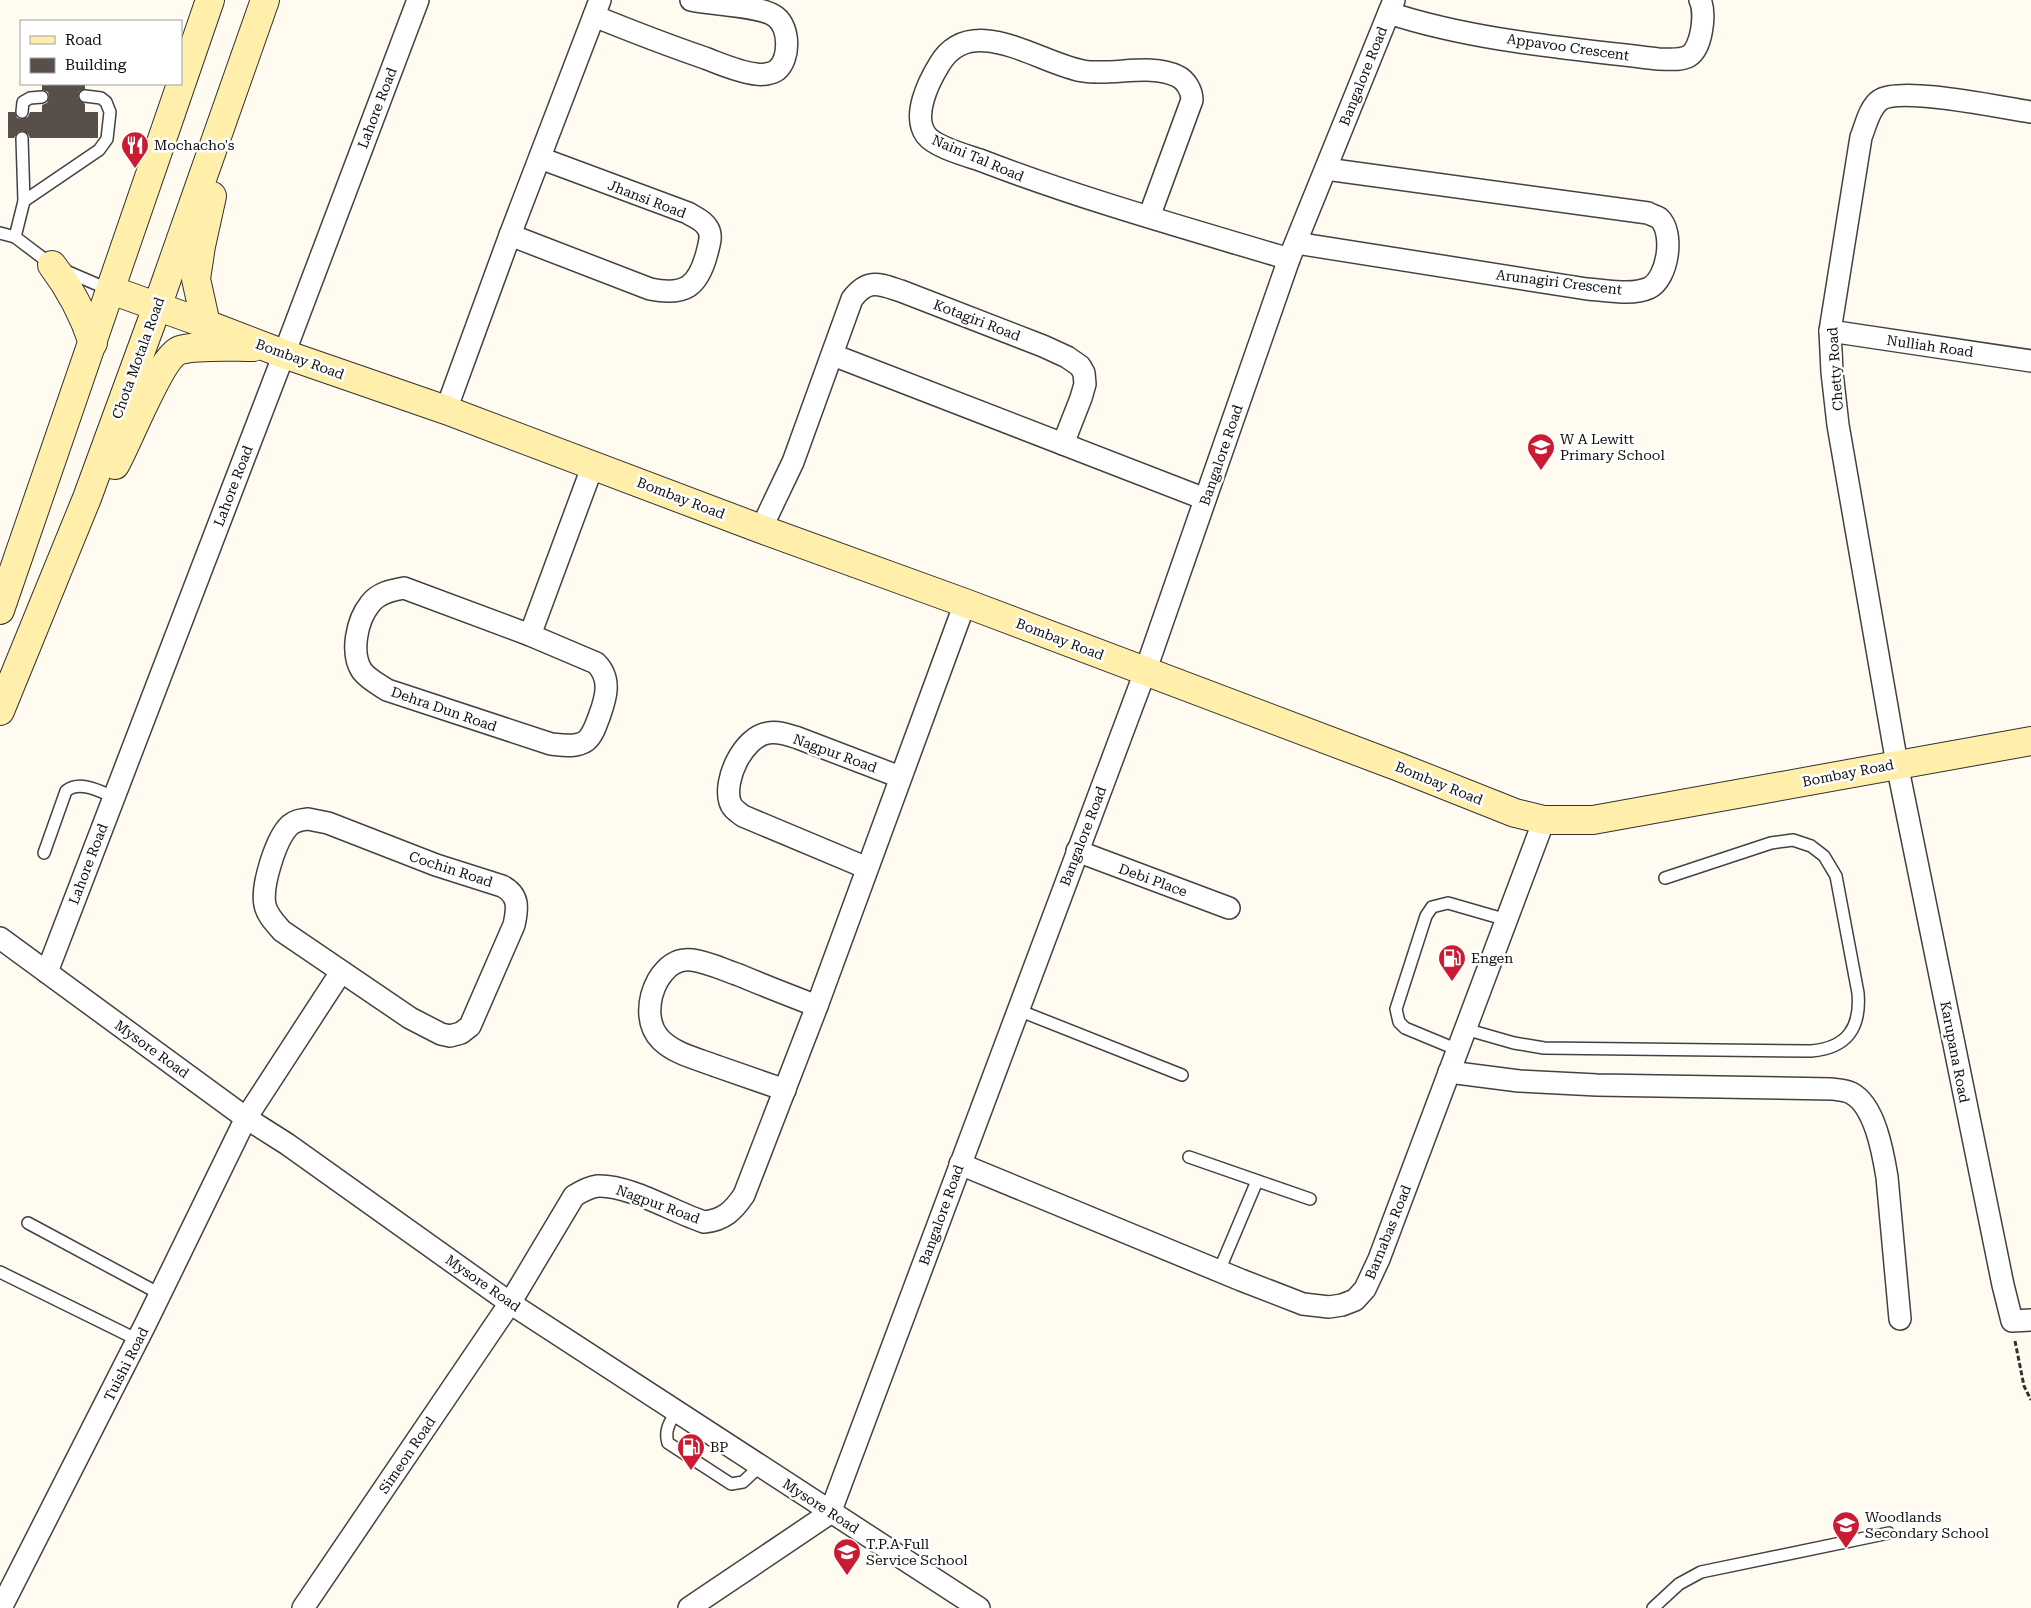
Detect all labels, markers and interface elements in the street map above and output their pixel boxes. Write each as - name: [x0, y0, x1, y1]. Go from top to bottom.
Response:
- legend: [20, 20, 182, 85]
- street label: Bangalore Road: [1336, 24, 1390, 128]
- street label: Appavoo Crescent: [1506, 30, 1630, 64]
- text: Road: [65, 31, 102, 49]
- text: Building: [65, 56, 127, 74]
- street label: Lahore Road: [354, 65, 400, 151]
- restaurant icon: Mochacho's: [120, 130, 150, 169]
- street label: Naini Tal Road: [930, 131, 1026, 185]
- place label: Mochacho's: [154, 137, 235, 153]
- street label: Jhansi Road: [606, 177, 688, 221]
- street label: Arunagiri Crescent: [1495, 266, 1623, 298]
- street label: Chota Motala Road: [109, 295, 167, 421]
- street label: Kotagiri Road: [931, 296, 1023, 344]
- street label: Chetty Road: [1824, 327, 1846, 411]
- street label: Nulliah Road: [1886, 332, 1974, 360]
- street label: Bombay Road: [254, 336, 346, 382]
- street label: Bangalore Road: [1196, 403, 1246, 507]
- place label: W A Lewitt Primary School: [1560, 431, 1665, 463]
- school or university icon: W A Lewitt Primary School: [1526, 432, 1556, 471]
- street label: Lahore Road: [210, 443, 256, 529]
- street label: Bombay Road: [635, 474, 727, 522]
- street label: Bombay Road: [1014, 615, 1106, 663]
- street label: Dehra Dun Road: [389, 683, 499, 735]
- street label: Nagpur Road: [791, 730, 879, 776]
- street label: Bombay Road: [1801, 756, 1895, 790]
- street label: Bombay Road: [1393, 758, 1485, 808]
- street label: Bangalore Road: [1057, 784, 1109, 888]
- street label: Lahore Road: [65, 821, 111, 907]
- street label: Cochin Road: [407, 848, 495, 890]
- street label: Debi Place: [1117, 860, 1190, 900]
- fuel station icon: Engen: [1437, 943, 1467, 982]
- place label: Engen: [1471, 950, 1513, 966]
- street label: Karupana Road: [1937, 1000, 1973, 1104]
- street label: Mysore Road: [112, 1017, 192, 1081]
- street label: Bangalore Road: [915, 1163, 967, 1267]
- street label: Nagpur Road: [614, 1181, 702, 1227]
- street label: Barnabas Road: [1362, 1182, 1414, 1282]
- street label: Mysore Road: [442, 1251, 524, 1315]
- street label: Tuishi Road: [101, 1324, 151, 1404]
- street label: Simeon Road: [375, 1413, 439, 1496]
- fuel station icon: BP: [676, 1432, 706, 1471]
- place label: BP: [710, 1439, 728, 1455]
- street label: Mysore Road: [780, 1475, 862, 1537]
- place label: Woodlands Secondary School: [1865, 1509, 1990, 1541]
- school or university icon: Woodlands Secondary School: [1831, 1510, 1861, 1549]
- place label: T.P.A Full Service School: [866, 1536, 968, 1568]
- school or university icon: T.P.A Full Service School: [832, 1537, 862, 1576]

